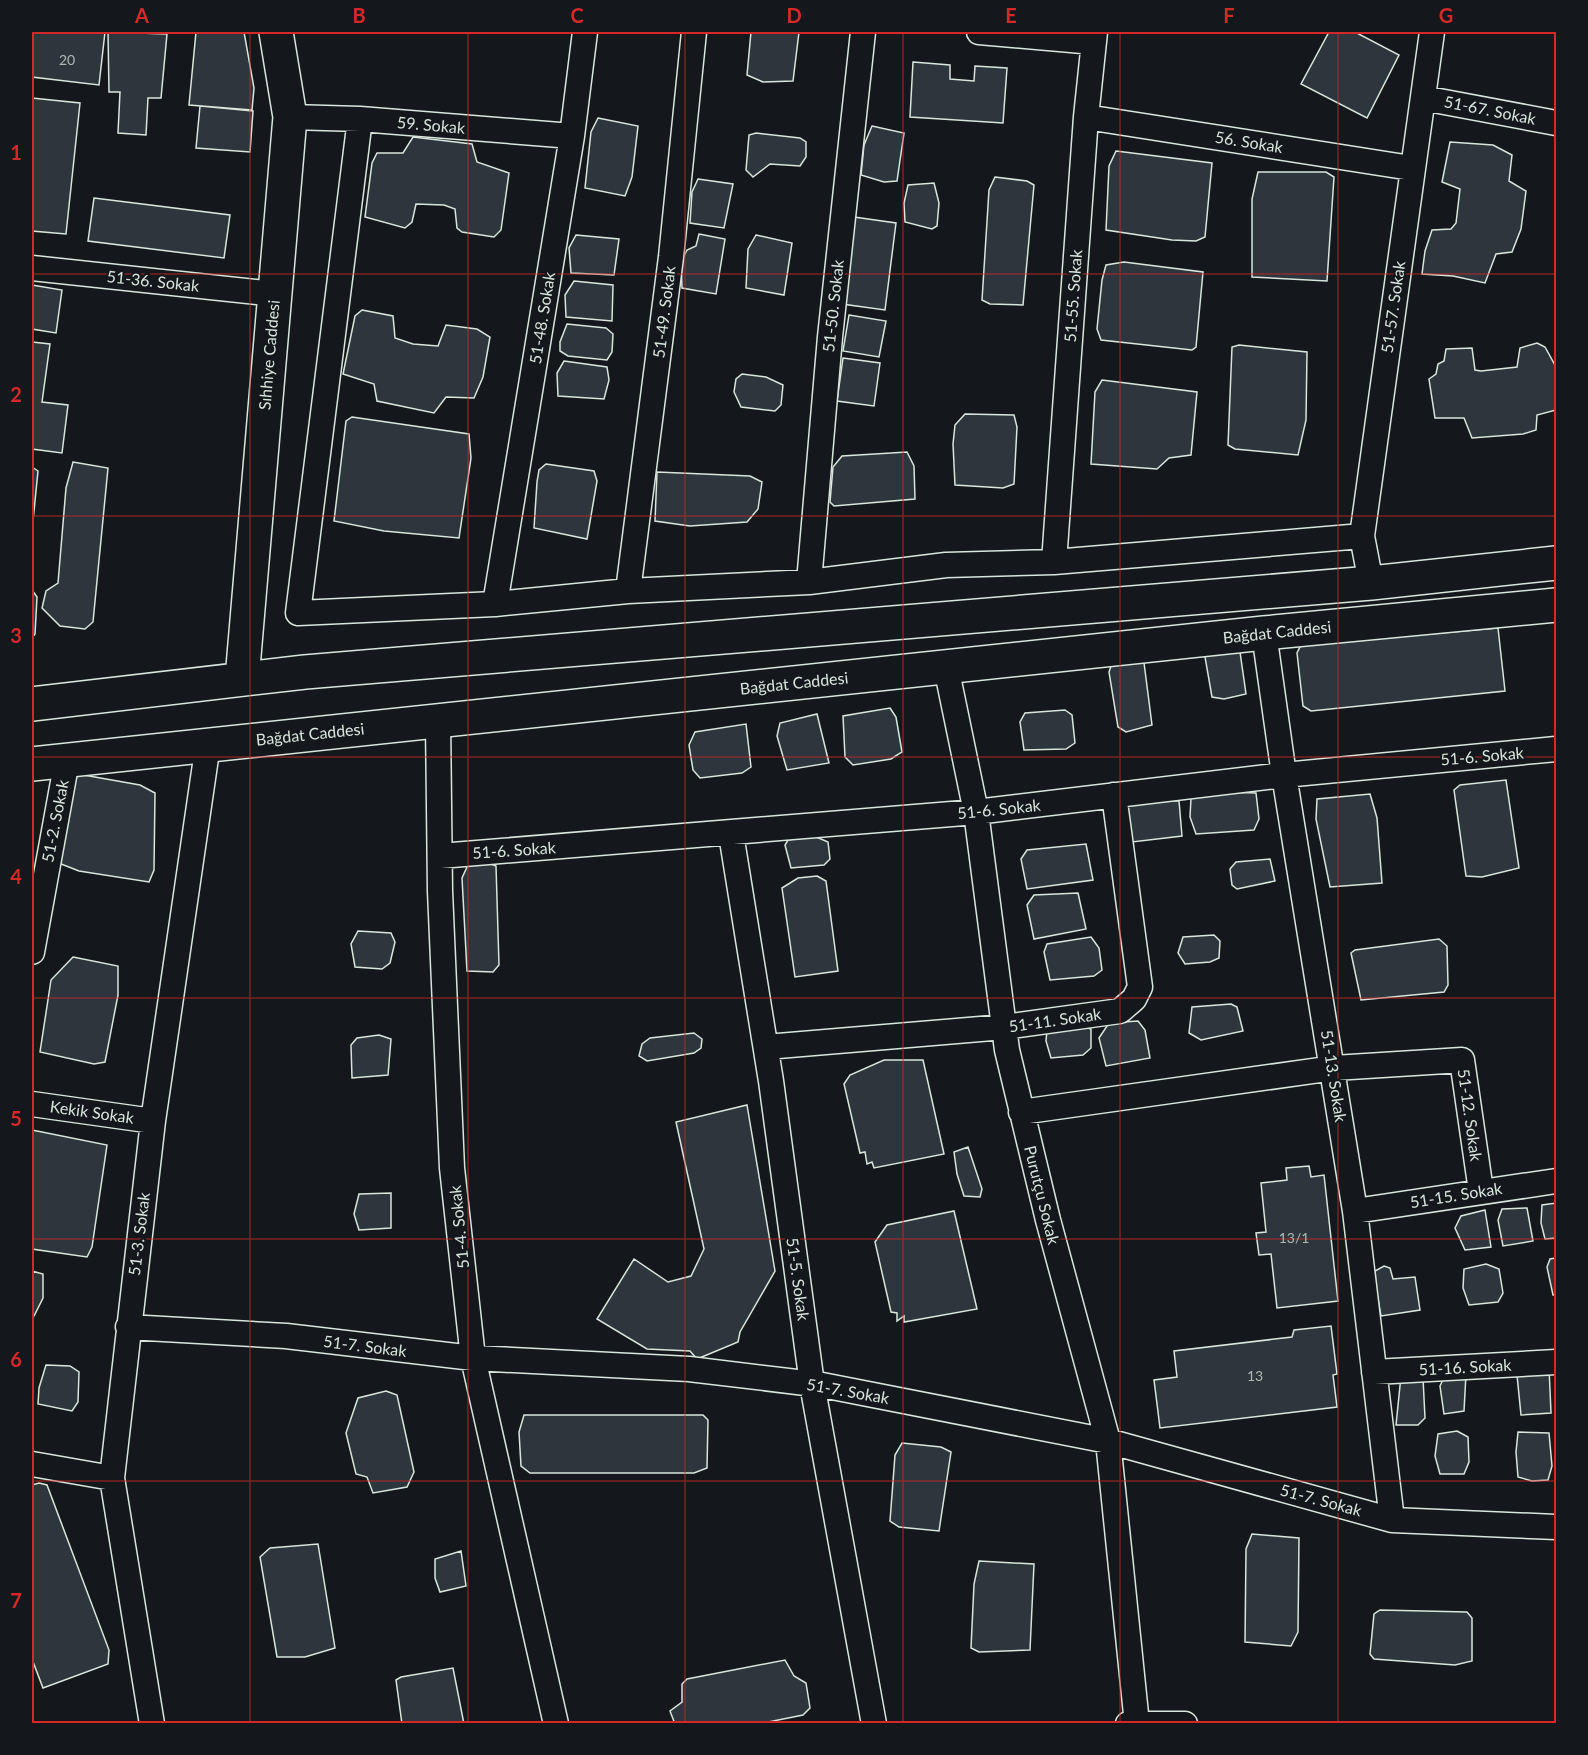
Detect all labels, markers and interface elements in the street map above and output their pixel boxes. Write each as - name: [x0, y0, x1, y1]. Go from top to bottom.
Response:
- text: A: [134, 3, 149, 27]
- text: B: [352, 3, 366, 27]
- text: C: [570, 3, 584, 27]
- text: D: [786, 3, 802, 27]
- text: E: [1005, 3, 1017, 27]
- text: F: [1223, 3, 1235, 27]
- text: G: [1439, 3, 1453, 27]
- house number: 20: [59, 51, 75, 68]
- street label: 51-67. Sokak: [1443, 91, 1538, 128]
- street label: 59. Sokak: [396, 112, 467, 137]
- street label: 56. Sokak: [1214, 127, 1285, 156]
- text: 1: [10, 140, 22, 164]
- street label: 51-55. Sokak: [1060, 248, 1085, 343]
- street label: 51-50. Sokak: [818, 258, 847, 353]
- street label: 51-57. Sokak: [1377, 259, 1408, 354]
- street label: 51-49. Sokak: [648, 264, 679, 359]
- street label: 51-36. Sokak: [106, 266, 201, 295]
- street label: 51-48. Sokak: [525, 270, 558, 365]
- street label: Sıhhiye Caddesi: [254, 299, 283, 411]
- text: 2: [10, 382, 22, 406]
- street label: Bağdat Caddesi: [1222, 616, 1332, 647]
- text: 3: [10, 623, 22, 647]
- street label: Bağdat Caddesi: [739, 667, 849, 698]
- street label: Bağdat Caddesi: [255, 718, 365, 749]
- street label: 51-6. Sokak: [1439, 742, 1525, 769]
- street label: 51-2. Sokak: [37, 777, 72, 864]
- street label: 51-6. Sokak: [956, 795, 1042, 822]
- street label: 51-6. Sokak: [472, 837, 557, 862]
- text: 4: [10, 864, 22, 888]
- street label: 51-11. Sokak: [1008, 1004, 1103, 1035]
- street label: 51-13. Sokak: [1318, 1029, 1351, 1124]
- street label: 51-12. Sokak: [1455, 1068, 1486, 1163]
- street label: Kekik Sokak: [49, 1096, 136, 1127]
- text: 5: [10, 1106, 22, 1130]
- street label: Purutçu Sokak: [1021, 1143, 1064, 1247]
- street label: 51-15. Sokak: [1409, 1178, 1504, 1211]
- street label: 51-4. Sokak: [445, 1184, 472, 1270]
- street label: 51-3. Sokak: [124, 1190, 153, 1277]
- house number: 13/1: [1279, 1229, 1309, 1246]
- street label: 51-5. Sokak: [783, 1236, 814, 1322]
- street label: 51-7. Sokak: [322, 1331, 409, 1360]
- text: 6: [10, 1347, 22, 1371]
- street label: 51-16. Sokak: [1418, 1355, 1513, 1378]
- house number: 13: [1247, 1367, 1263, 1384]
- street label: 51-7. Sokak: [805, 1374, 892, 1407]
- street label: 51-7. Sokak: [1278, 1480, 1365, 1520]
- text: 7: [10, 1588, 22, 1612]

